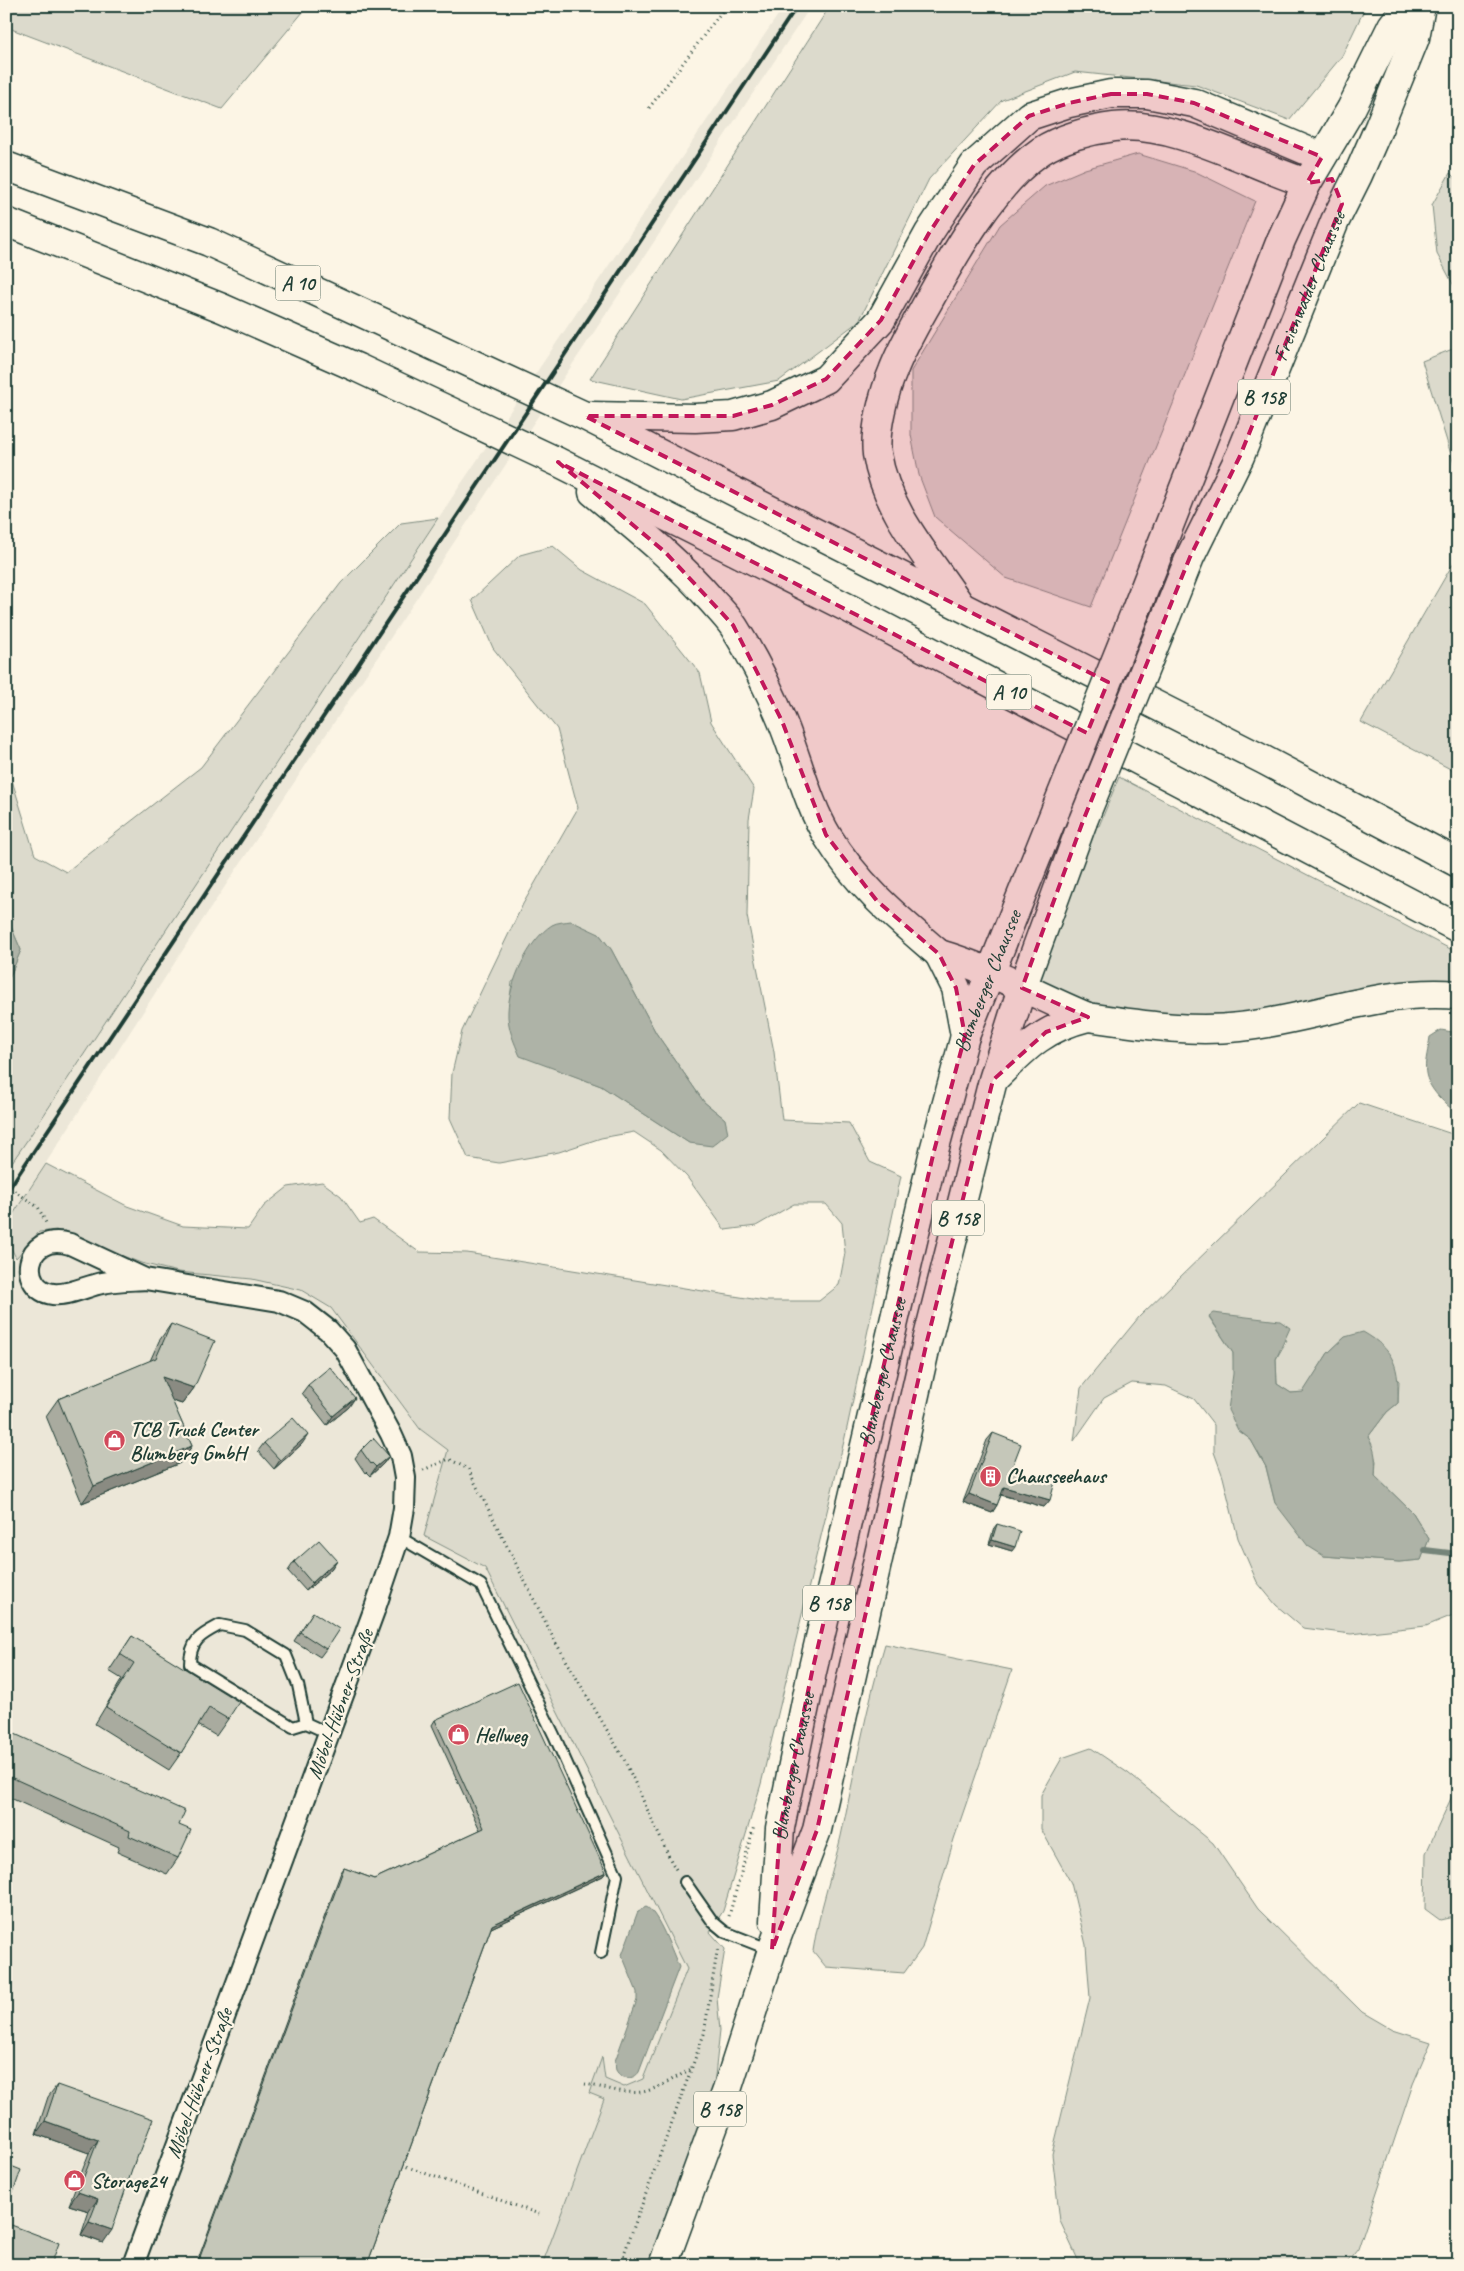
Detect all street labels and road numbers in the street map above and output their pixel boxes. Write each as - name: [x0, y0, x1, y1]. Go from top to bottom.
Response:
- street label: Freienwalder Chaussee: [1267, 205, 1352, 364]
- road number: A 10: [276, 266, 320, 300]
- road number: B 158: [1238, 380, 1290, 414]
- road number: A 10: [986, 674, 1032, 710]
- street label: Blumberger Chaussee: [948, 904, 1028, 1055]
- road number: B 158: [932, 1200, 984, 1236]
- street label: Blumberger Chaussee: [853, 1293, 913, 1448]
- road number: B 158: [803, 1586, 855, 1620]
- street label: Möbel-Hübner-Straße: [301, 1623, 380, 1783]
- street label: Blumberger Chaussee: [766, 1688, 821, 1841]
- street label: Möbel-Hübner-Straße: [160, 2002, 239, 2162]
- road number: B 158: [694, 2092, 746, 2126]

